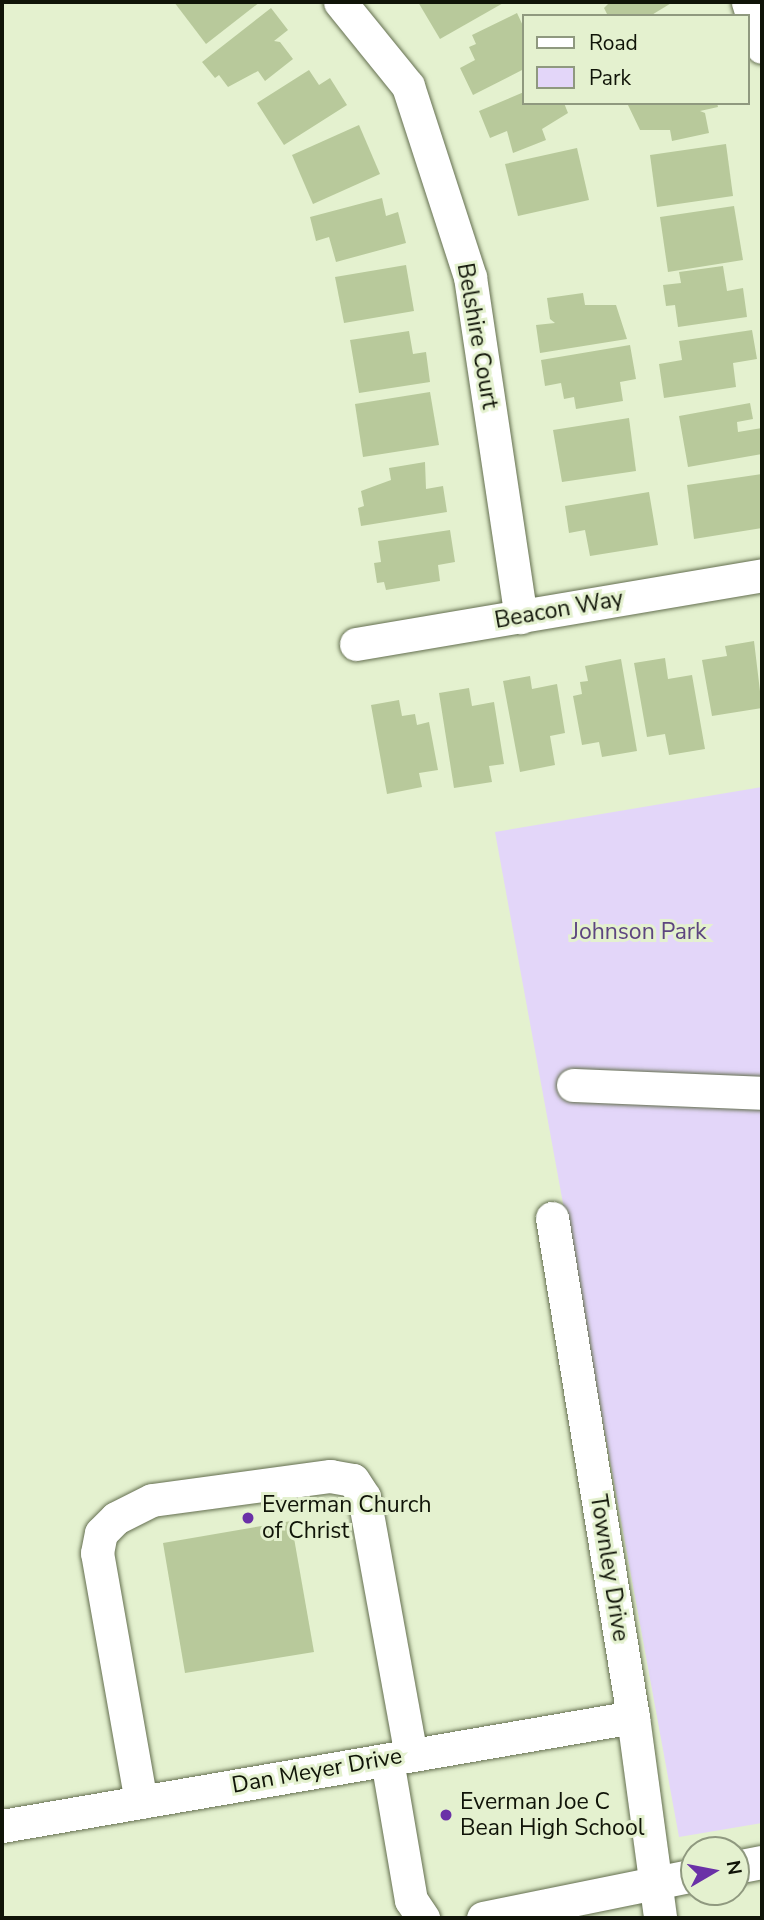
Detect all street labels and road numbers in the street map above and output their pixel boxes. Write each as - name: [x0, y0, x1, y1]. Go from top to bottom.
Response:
- street label: Belshire Court: [451, 261, 503, 411]
- street label: Beacon Way: [493, 585, 625, 635]
- street label: Townley Drive: [584, 1493, 634, 1643]
- street label: Dan Meyer Drive: [230, 1742, 404, 1800]

